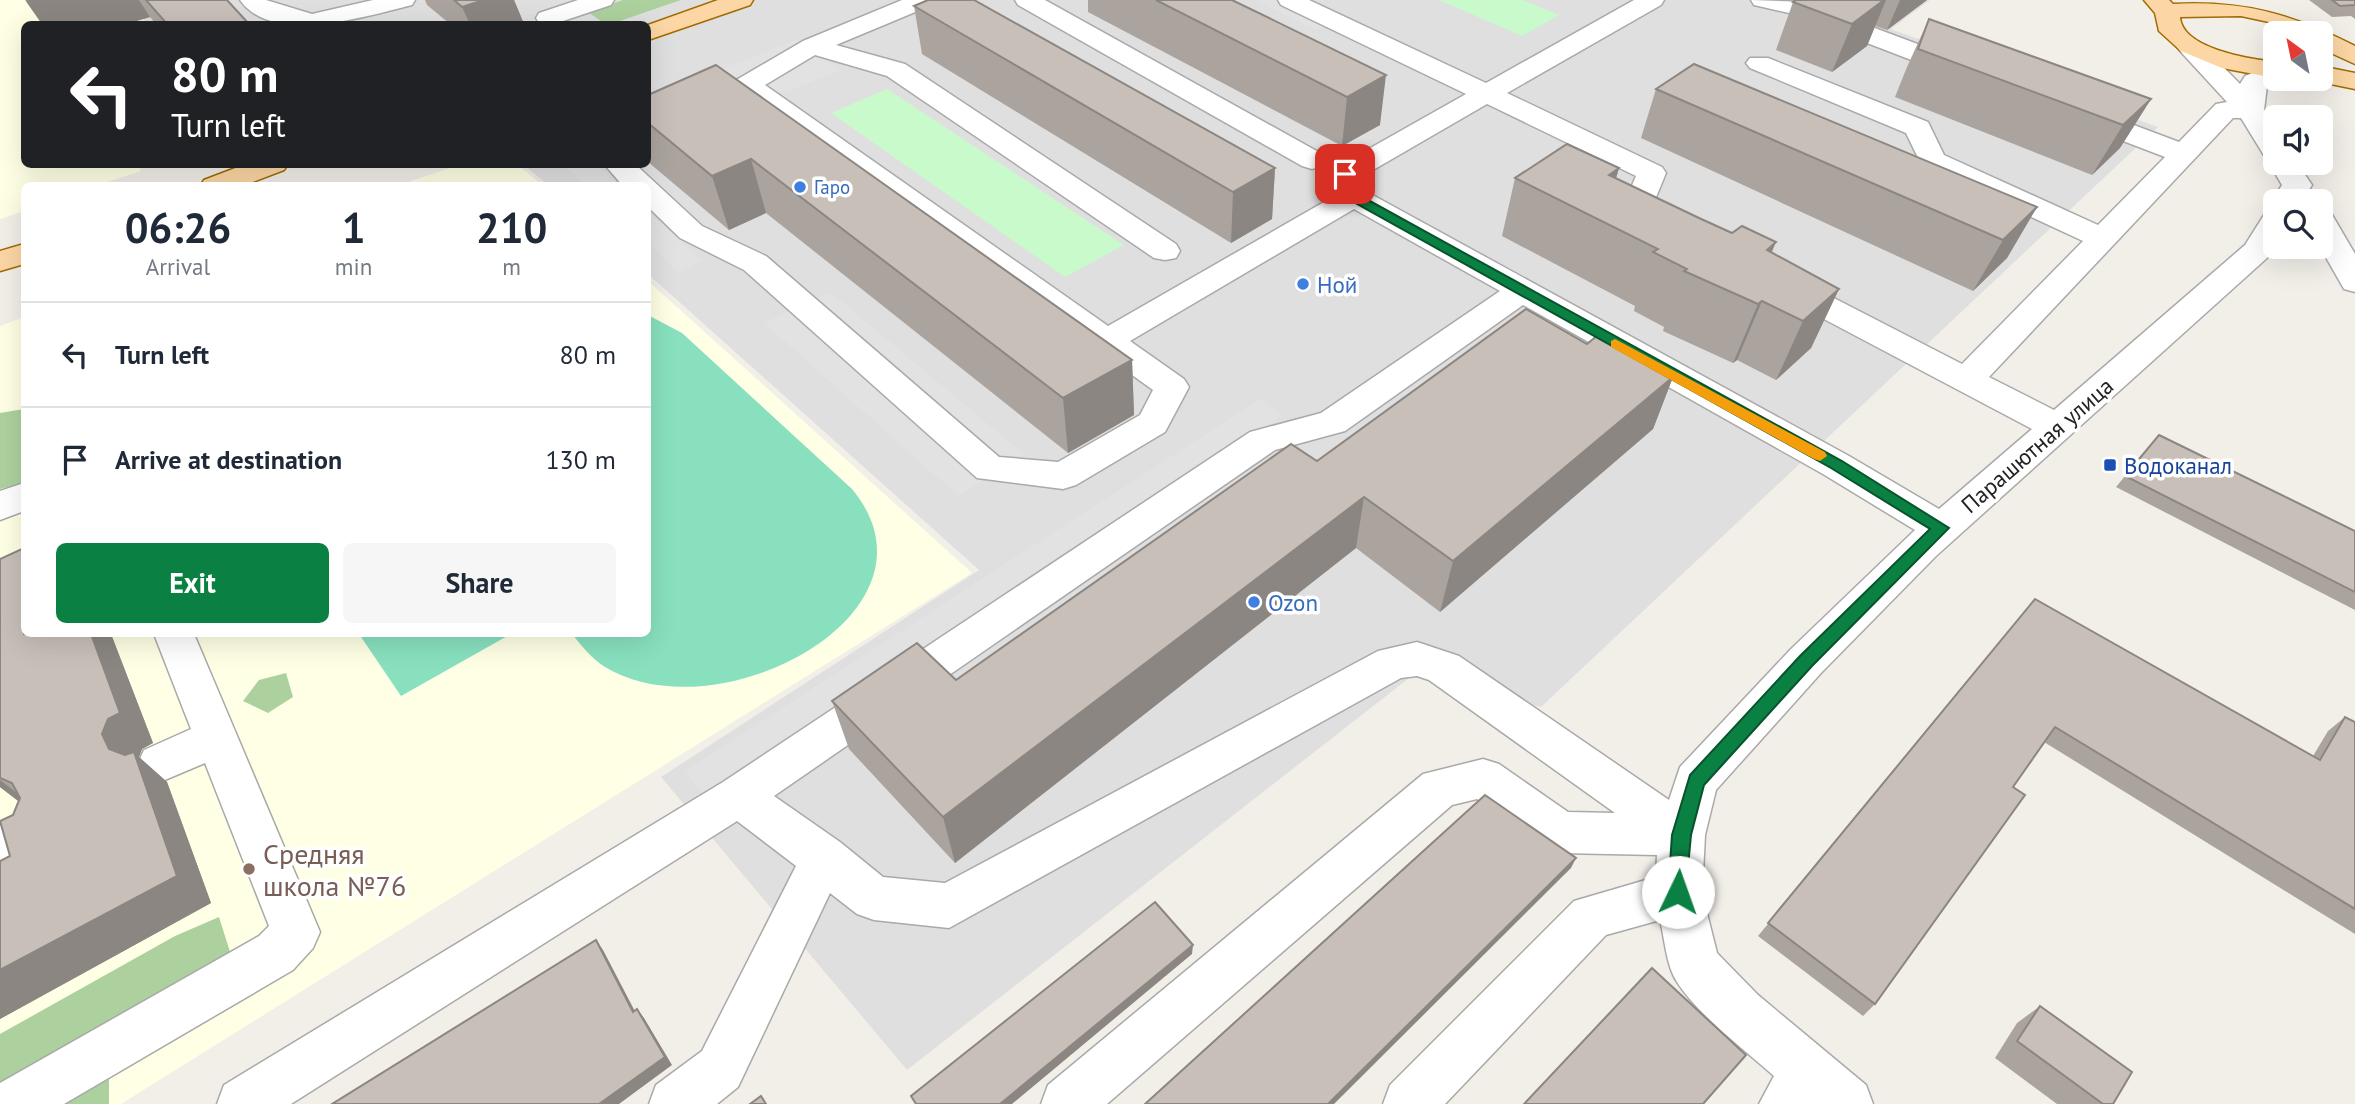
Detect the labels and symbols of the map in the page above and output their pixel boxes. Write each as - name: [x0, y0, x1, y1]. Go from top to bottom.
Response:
- north arrow: [2263, 21, 2333, 91]
- pin: [1315, 144, 1375, 204]
- place label: Гаро: [814, 175, 850, 199]
- marker: Гаро: [792, 179, 808, 195]
- place label: Ной: [1317, 270, 1357, 299]
- marker: Ной: [1295, 276, 1311, 292]
- street label: Парашютная улица: [1955, 371, 2119, 519]
- place label: Водоканал: [2124, 451, 2232, 480]
- marker: Водоканал: [2102, 457, 2118, 473]
- place label: Ozon: [1268, 588, 1318, 617]
- marker: Ozon: [1246, 594, 1262, 610]
- place label: Средняя школа №76: [263, 835, 406, 904]
- position arrow: [1641, 855, 1715, 929]
- marker: Средняя школа №76: [241, 861, 257, 877]

